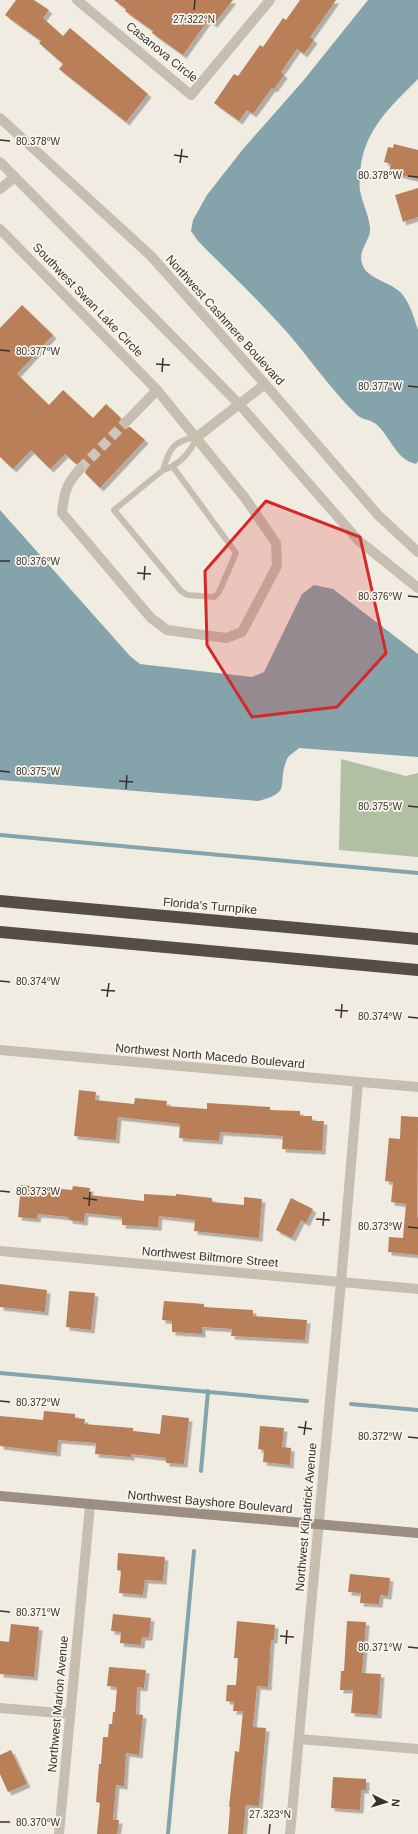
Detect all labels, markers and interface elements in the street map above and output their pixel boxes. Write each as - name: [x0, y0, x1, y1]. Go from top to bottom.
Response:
- text: 27.322°N: [173, 14, 215, 25]
- street label: Casanova Circle: [123, 19, 201, 85]
- text: 80.378°W: [16, 136, 61, 147]
- text: 80.378°W: [358, 170, 403, 181]
- street label: Southwest Swan Lake Circle: [30, 240, 146, 360]
- street label: Northwest Cashmere Boulevard: [163, 252, 287, 388]
- text: 80.377°W: [16, 346, 61, 357]
- text: 80.377°W: [358, 381, 403, 392]
- text: 80.376°W: [16, 556, 61, 567]
- text: 80.376°W: [358, 591, 403, 602]
- text: 80.375°W: [16, 766, 61, 777]
- text: 80.375°W: [358, 801, 403, 812]
- street label: Florida's Turnpike: [162, 895, 258, 917]
- text: 80.374°W: [16, 976, 61, 987]
- text: 80.374°W: [358, 1011, 403, 1022]
- street label: Northwest North Macedo Boulevard: [115, 1041, 305, 1071]
- text: 80.373°W: [16, 1186, 61, 1197]
- text: 80.373°W: [358, 1221, 403, 1232]
- street label: Northwest Biltmore Street: [141, 1244, 279, 1270]
- text: 80.372°W: [16, 1397, 61, 1408]
- text: 80.372°W: [358, 1431, 403, 1442]
- street label: Northwest Kilpatrick Avenue: [293, 1442, 320, 1592]
- street label: Northwest Bayshore Boulevard: [127, 1488, 293, 1516]
- text: 80.371°W: [16, 1607, 61, 1618]
- street label: Northwest Marion Avenue: [45, 1635, 71, 1773]
- text: 80.371°W: [358, 1642, 403, 1653]
- north arrow: [366, 1782, 406, 1822]
- text: N: [390, 1798, 402, 1807]
- text: 27.323°N: [249, 1809, 291, 1820]
- text: 80.370°W: [16, 1817, 61, 1828]

